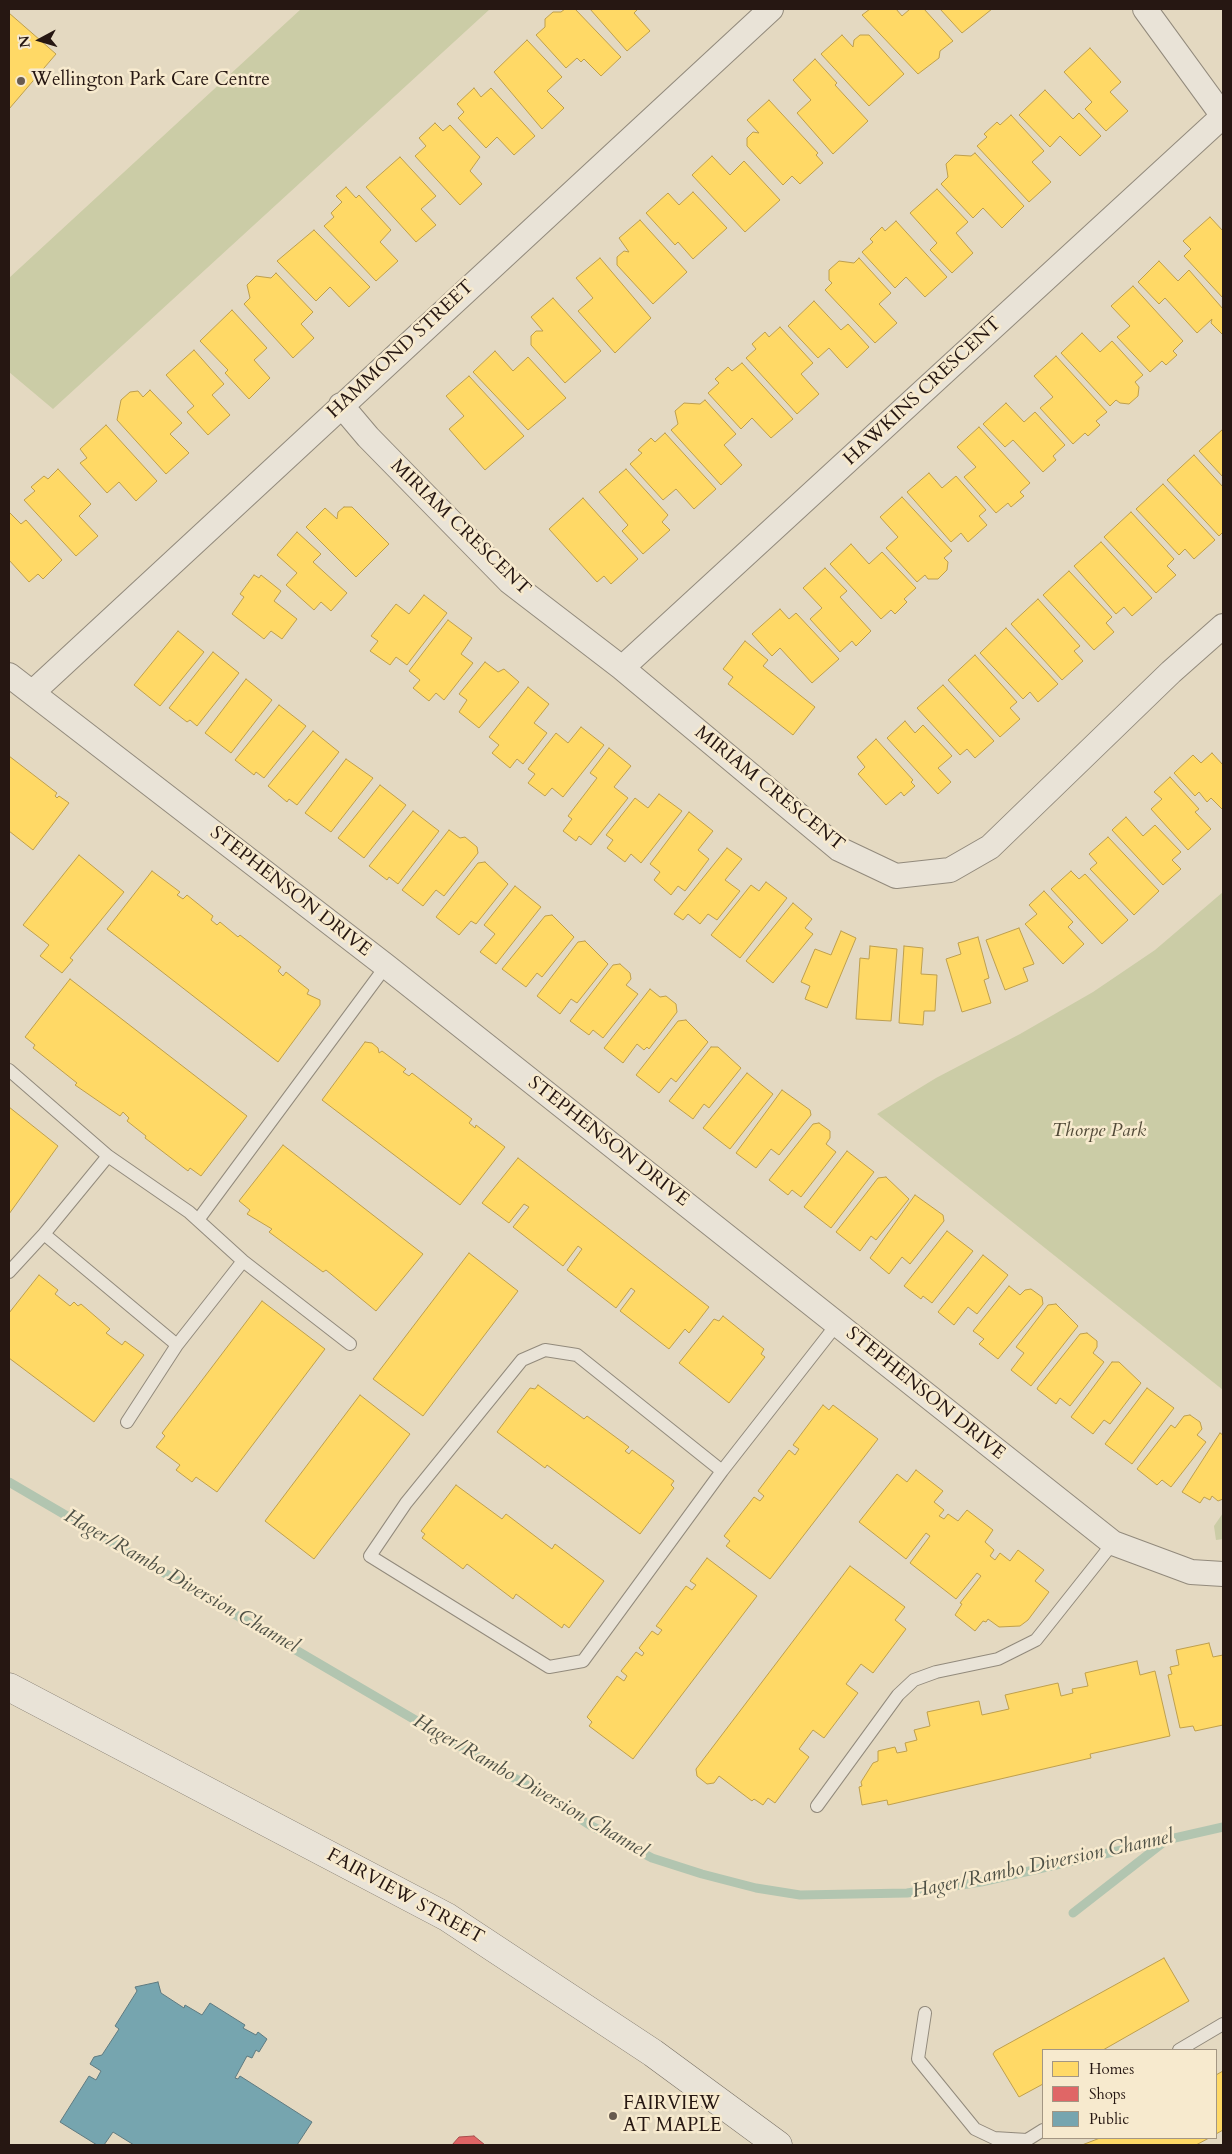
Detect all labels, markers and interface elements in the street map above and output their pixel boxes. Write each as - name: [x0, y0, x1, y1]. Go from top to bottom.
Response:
- north arrow: [15, 15, 65, 65]
- text: N: [15, 35, 35, 49]
- place label: Wellington Park Care Centre: [31, 70, 270, 92]
- marker: Wellington Park Care Centre: [15, 75, 27, 87]
- street label: HAMMOND STREET: [323, 276, 479, 424]
- street label: HAWKINS CRESCENT: [839, 313, 1007, 471]
- street label: MIRIAM CRESCENT: [385, 455, 535, 601]
- street label: MIRIAM CRESCENT: [690, 722, 848, 856]
- street label: STEPHENSON DRIVE: [205, 822, 375, 962]
- street label: STEPHENSON DRIVE: [523, 1072, 693, 1212]
- park label: Thorpe Park: [1052, 1121, 1146, 1143]
- street label: STEPHENSON DRIVE: [841, 1323, 1009, 1465]
- water label: Hager/Rambo Diversion Channel: [60, 1505, 302, 1659]
- water label: Hager/Rambo Diversion Channel: [409, 1710, 651, 1864]
- water label: Hager/Rambo Diversion Channel: [910, 1826, 1176, 1904]
- street label: FAIRVIEW STREET: [322, 1844, 488, 1950]
- legend: [1042, 2049, 1217, 2139]
- text: Homes: [1089, 2059, 1134, 2079]
- text: Shops: [1089, 2084, 1126, 2104]
- place label: FAIRVIEW AT MAPLE: [623, 2094, 721, 2138]
- text: Public: [1089, 2109, 1129, 2129]
- marker: FAIRVIEW AT MAPLE: [607, 2110, 619, 2122]

